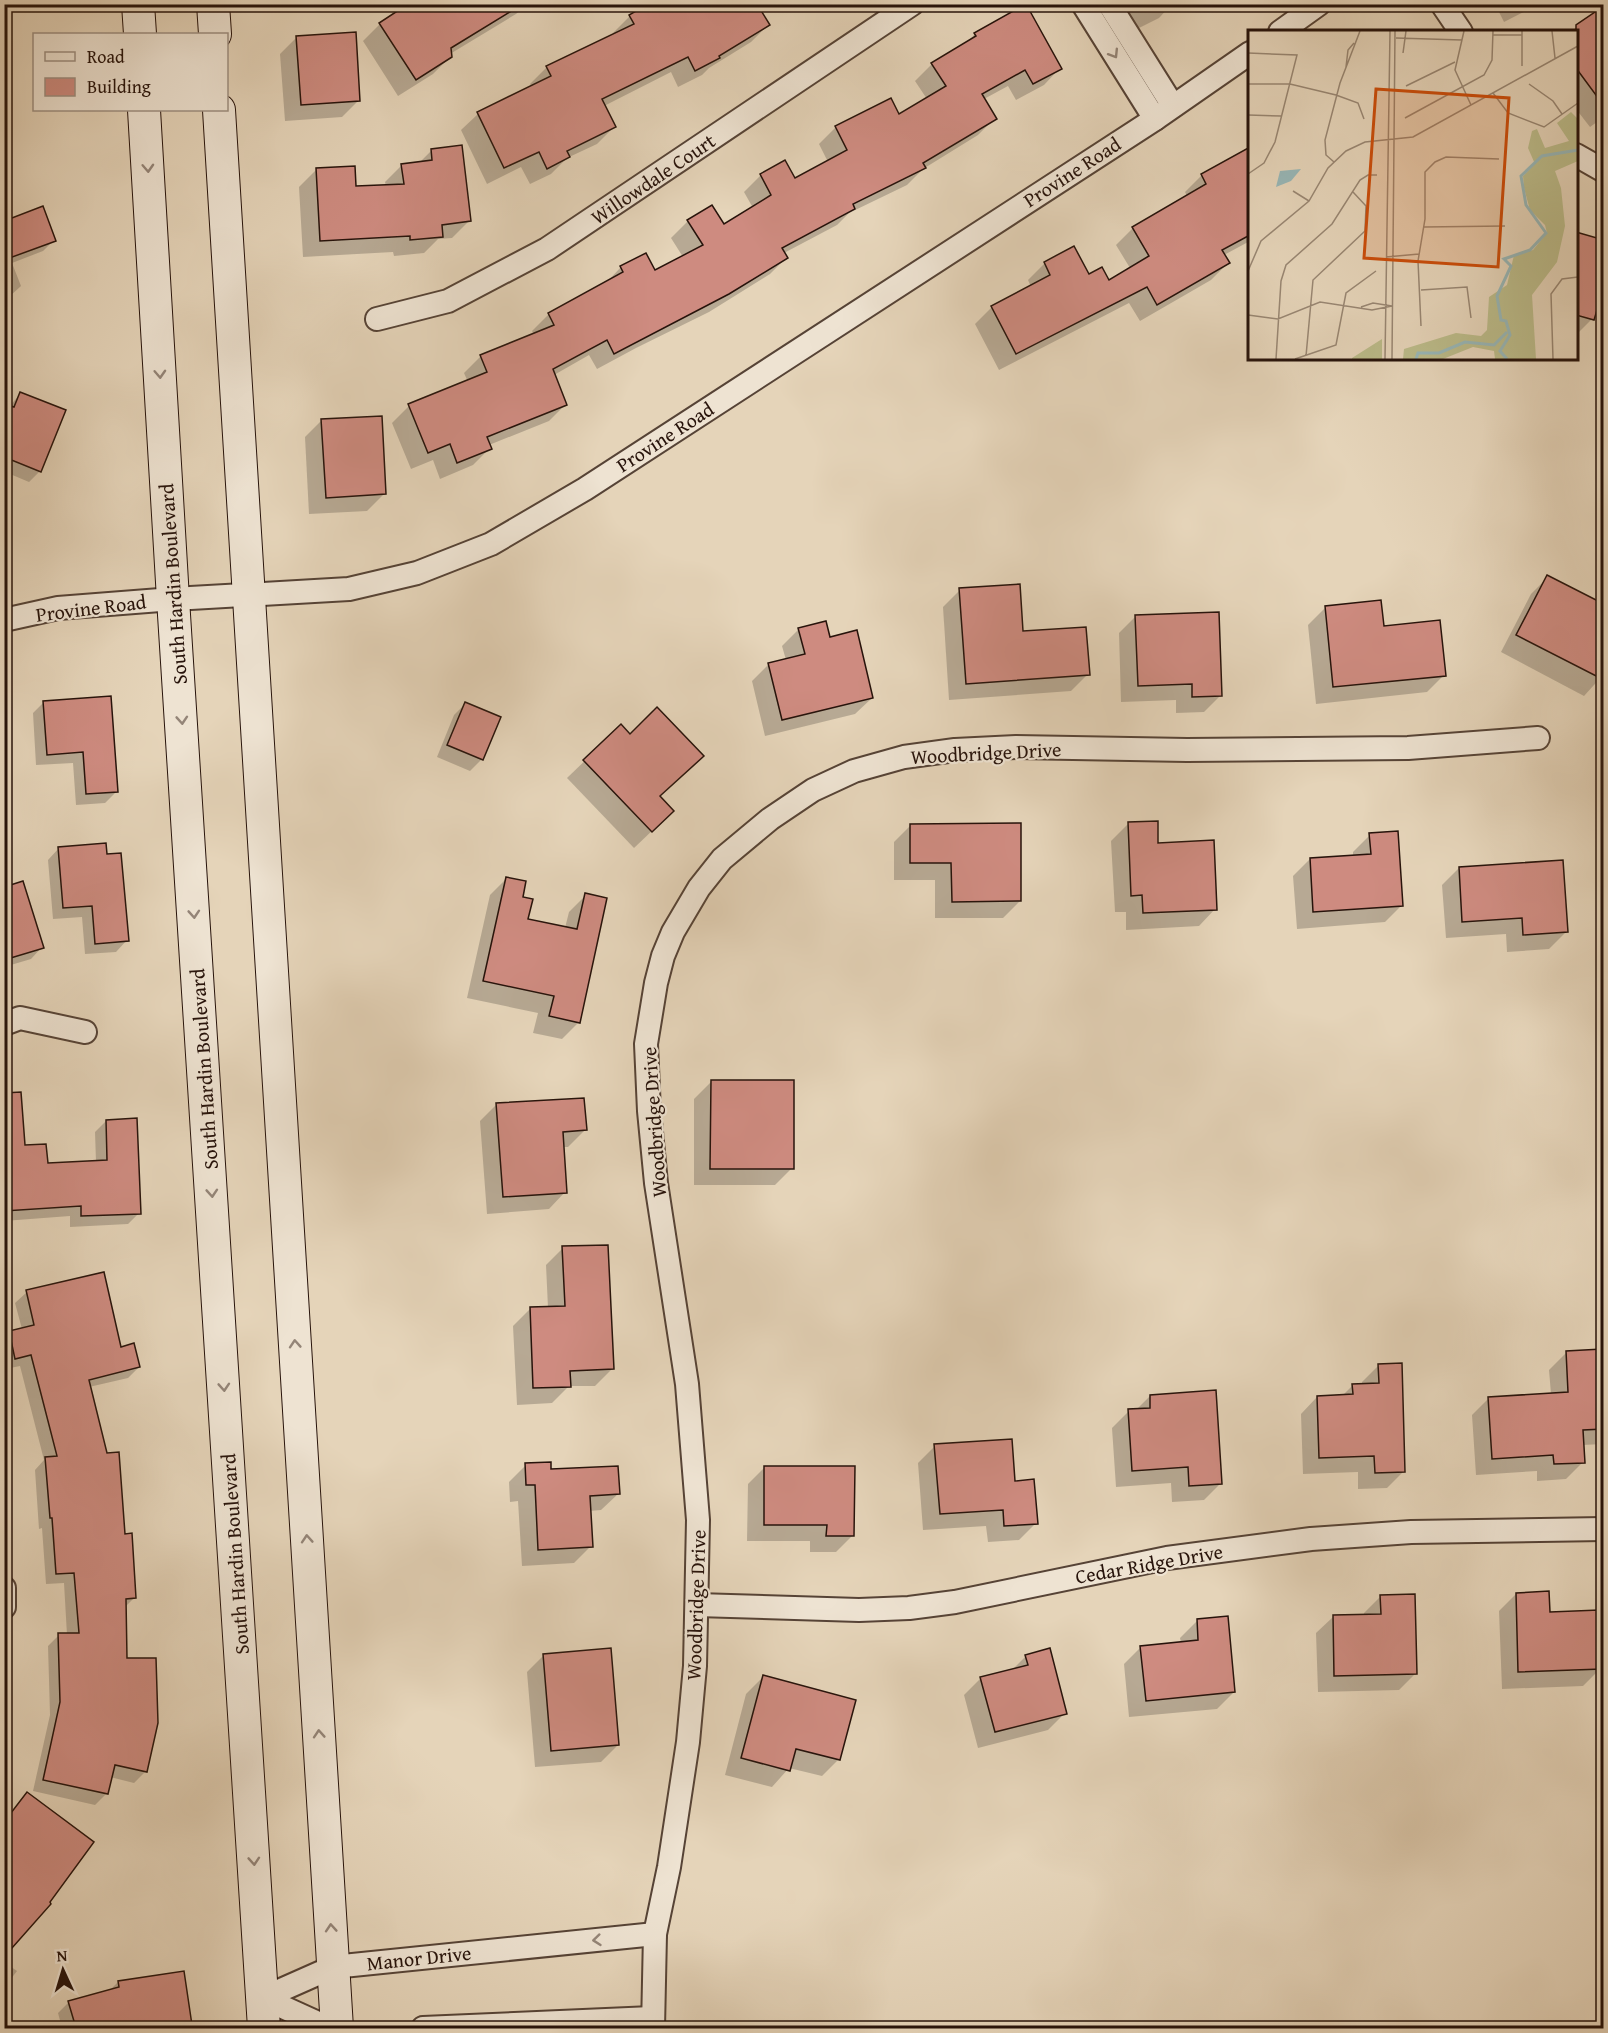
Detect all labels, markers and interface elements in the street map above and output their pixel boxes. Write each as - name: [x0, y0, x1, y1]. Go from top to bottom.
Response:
- inset map: [1248, 30, 1578, 360]
- legend: [33, 33, 228, 111]
- text: Road: [87, 43, 125, 70]
- one-way arrow: [1107, 48, 1119, 58]
- text: Building: [87, 73, 151, 100]
- street label: Willowdale Court: [585, 126, 721, 231]
- street label: Provine Road: [1017, 129, 1126, 214]
- one-way arrow: [141, 163, 154, 172]
- one-way arrow: [153, 369, 166, 378]
- street label: Provine Road: [610, 394, 719, 479]
- street label: South Hardin Boulevard: [151, 482, 194, 685]
- street label: Provine Road: [34, 586, 148, 629]
- one-way arrow: [175, 715, 188, 724]
- street label: Woodbridge Drive: [910, 734, 1062, 771]
- one-way arrow: [188, 910, 201, 919]
- street label: South Hardin Boulevard: [182, 967, 225, 1170]
- street label: Woodbridge Drive: [634, 1046, 673, 1198]
- one-way arrow: [205, 1188, 218, 1197]
- one-way arrow: [288, 1340, 301, 1349]
- one-way arrow: [218, 1383, 231, 1392]
- street label: South Hardin Boulevard: [213, 1452, 256, 1655]
- street label: Woodbridge Drive: [678, 1529, 713, 1681]
- one-way arrow: [300, 1534, 313, 1543]
- street label: Cedar Ridge Drive: [1073, 1536, 1225, 1591]
- one-way arrow: [312, 1729, 325, 1738]
- one-way arrow: [247, 1857, 260, 1866]
- one-way arrow: [325, 1924, 338, 1933]
- one-way arrow: [592, 1933, 601, 1946]
- street label: Manor Drive: [365, 1938, 473, 1977]
- north arrow: [33, 1940, 93, 2000]
- text: N: [56, 1943, 68, 1967]

